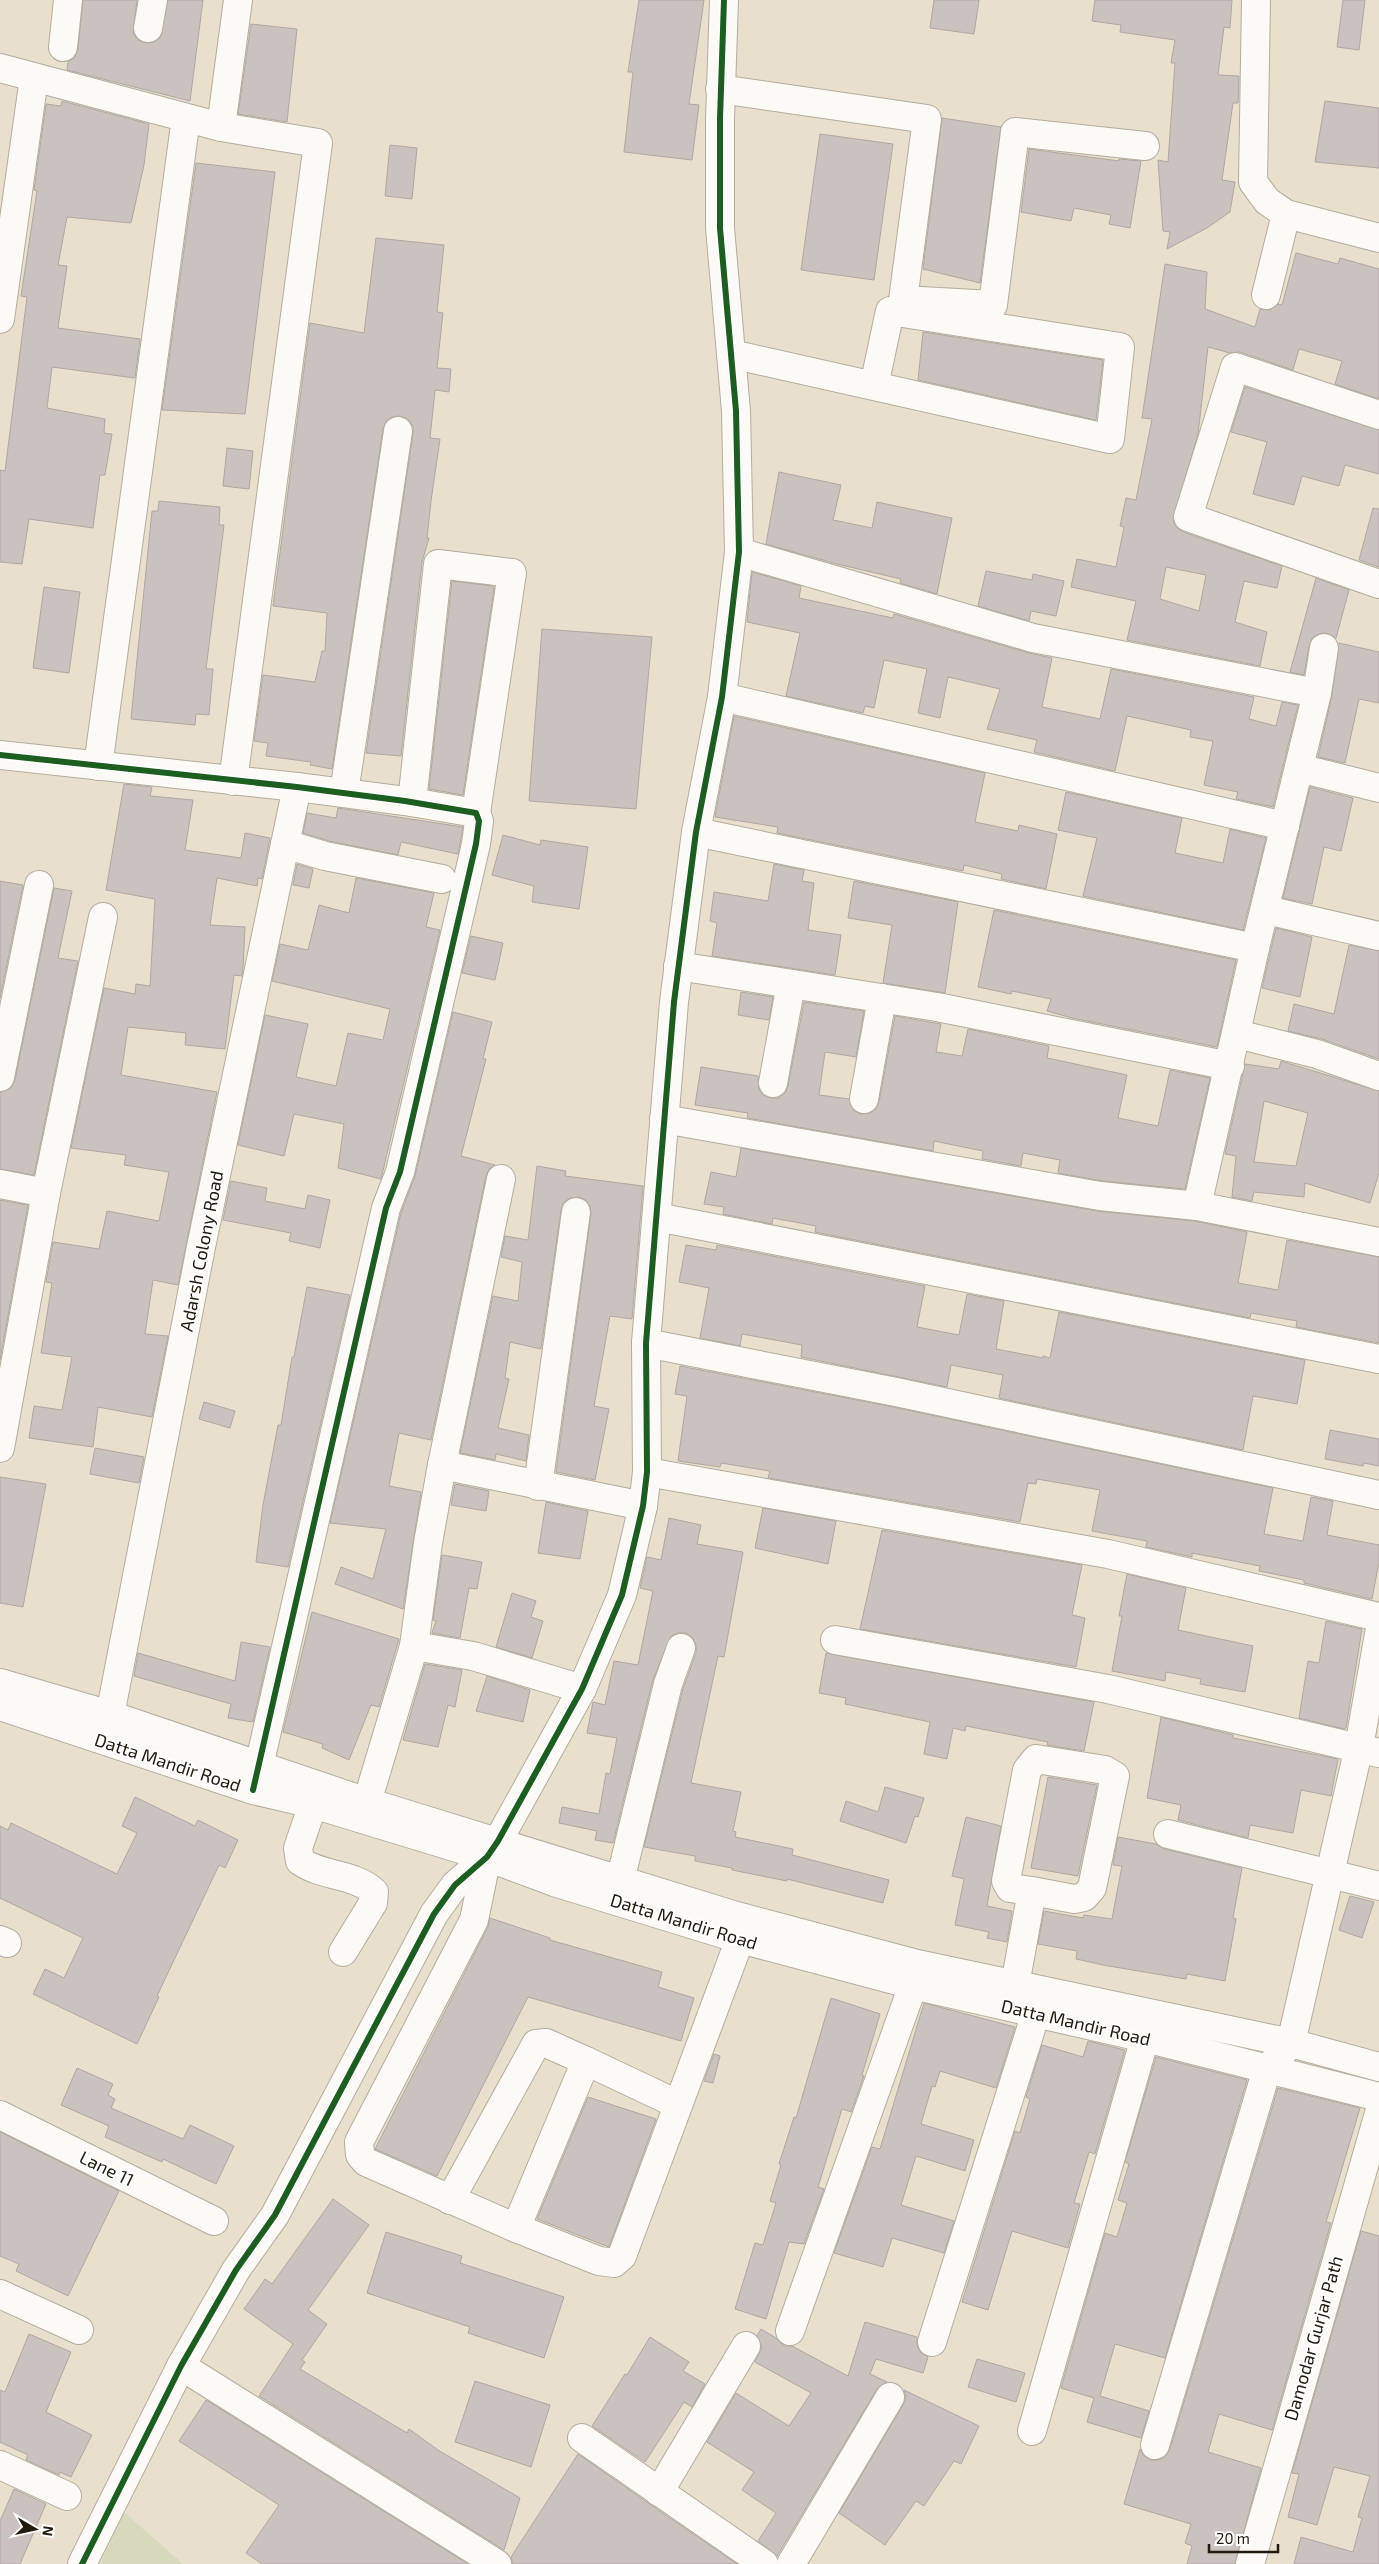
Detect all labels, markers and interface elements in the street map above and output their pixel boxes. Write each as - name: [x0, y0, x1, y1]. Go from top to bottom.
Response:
- street label: Adarsh Colony Road: [175, 1169, 227, 1333]
- street label: Datta Mandir Road: [92, 1728, 244, 1796]
- street label: Datta Mandir Road: [608, 1888, 760, 1954]
- street label: Datta Mandir Road: [999, 1994, 1153, 2050]
- street label: Lane 11: [76, 2145, 138, 2191]
- street label: Damodar Gurjar Path: [1279, 2253, 1347, 2423]
- north arrow: [10, 2504, 60, 2554]
- scale bar: [1209, 2522, 1278, 2554]
- text: N: [39, 2525, 58, 2537]
- text: 20 m: [1216, 2529, 1250, 2547]

